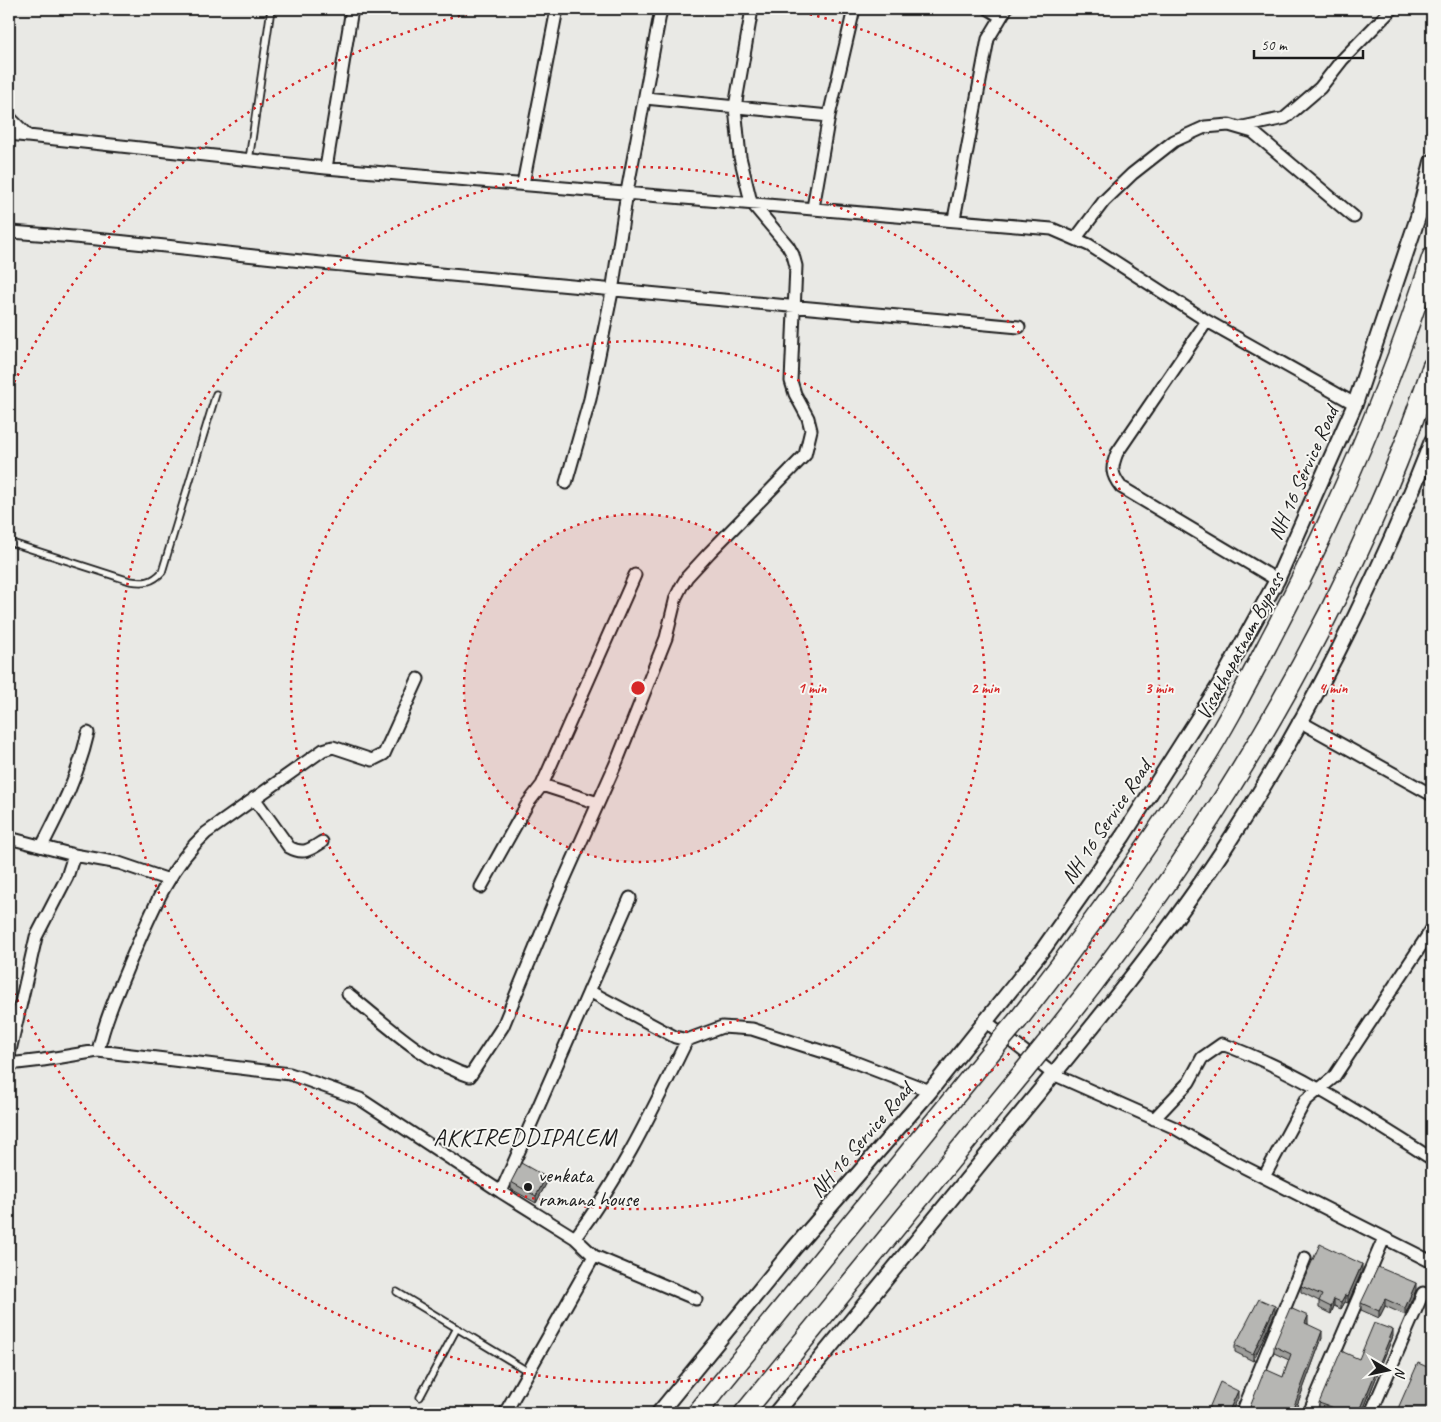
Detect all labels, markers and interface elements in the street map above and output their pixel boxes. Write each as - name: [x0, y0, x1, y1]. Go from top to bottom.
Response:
- scale bar: [1254, 28, 1362, 60]
- text: 50 m: [1261, 36, 1288, 55]
- street label: NH 16 Service Road: [1262, 399, 1346, 544]
- street label: Visakhapatnam Bypass: [1190, 566, 1291, 724]
- centre of rings: [629, 679, 647, 697]
- text: 1 min: [798, 679, 827, 698]
- text: 2 min: [971, 679, 1000, 698]
- text: 3 min: [1145, 679, 1174, 698]
- text: 4 min: [1319, 679, 1348, 698]
- street label: NH 16 Service Road: [1055, 752, 1159, 889]
- street label: NH 16 Service Road: [804, 1075, 920, 1203]
- district label: AKKIREDDIPALEM: [433, 1122, 618, 1152]
- place label: venkata ramana house: [538, 1162, 639, 1212]
- marker: venkata ramana house: [522, 1181, 534, 1193]
- north arrow: [1364, 1344, 1414, 1394]
- text: N: [1391, 1366, 1409, 1380]

